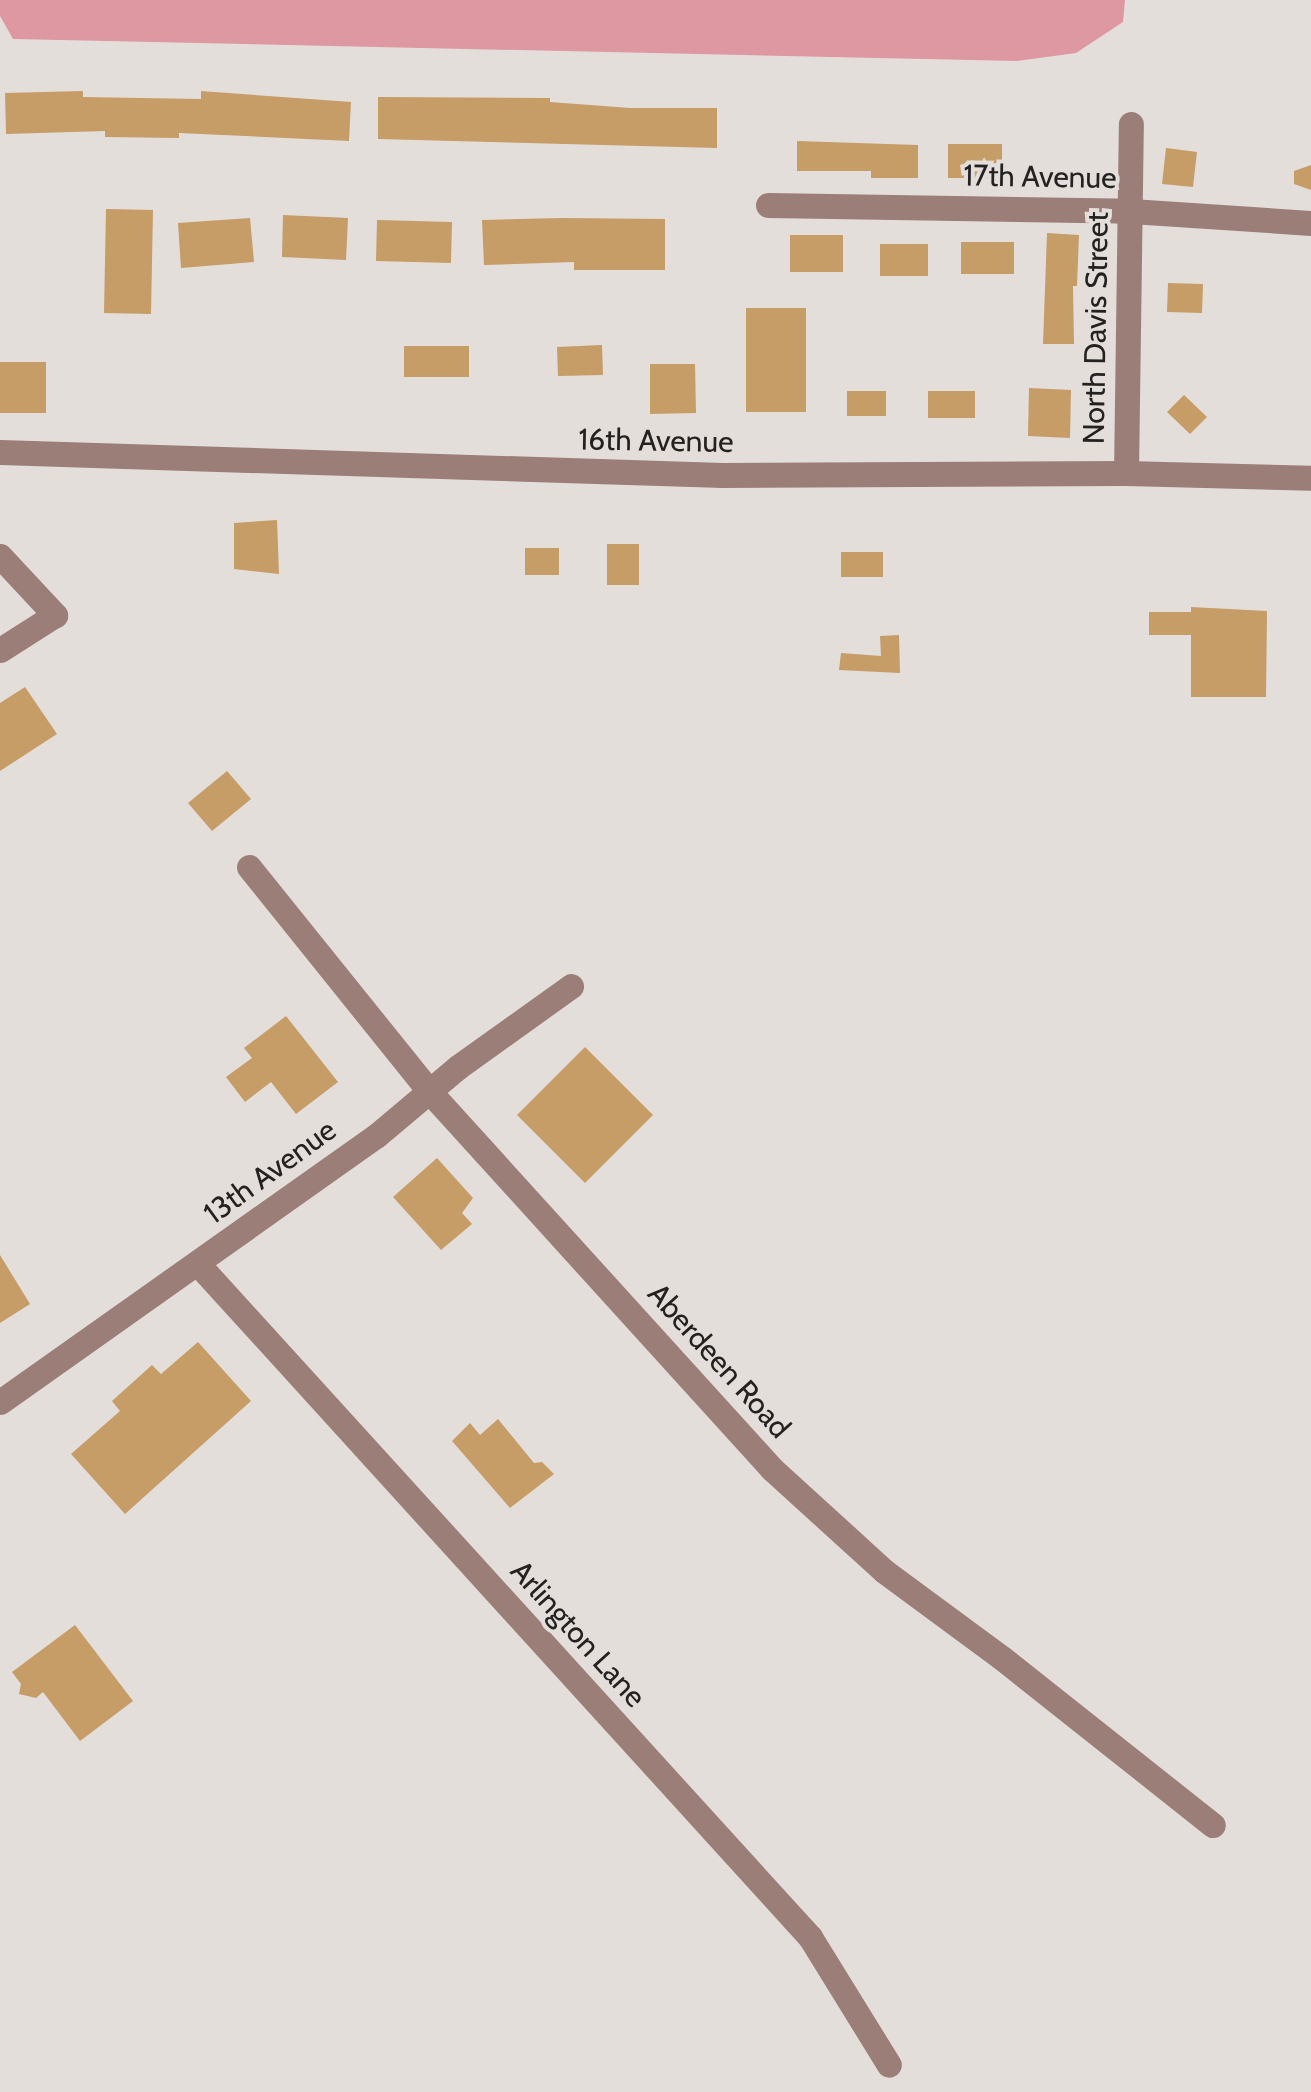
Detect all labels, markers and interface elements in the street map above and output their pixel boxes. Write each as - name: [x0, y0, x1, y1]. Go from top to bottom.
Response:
- street label: 17th Avenue: [963, 158, 1117, 196]
- street label: North Davis Street: [1076, 211, 1116, 445]
- street label: 16th Avenue: [578, 422, 734, 460]
- street label: 13th Avenue: [197, 1112, 343, 1232]
- street label: Aberdeen Road: [640, 1276, 798, 1446]
- street label: Arlington Lane: [503, 1553, 653, 1715]

